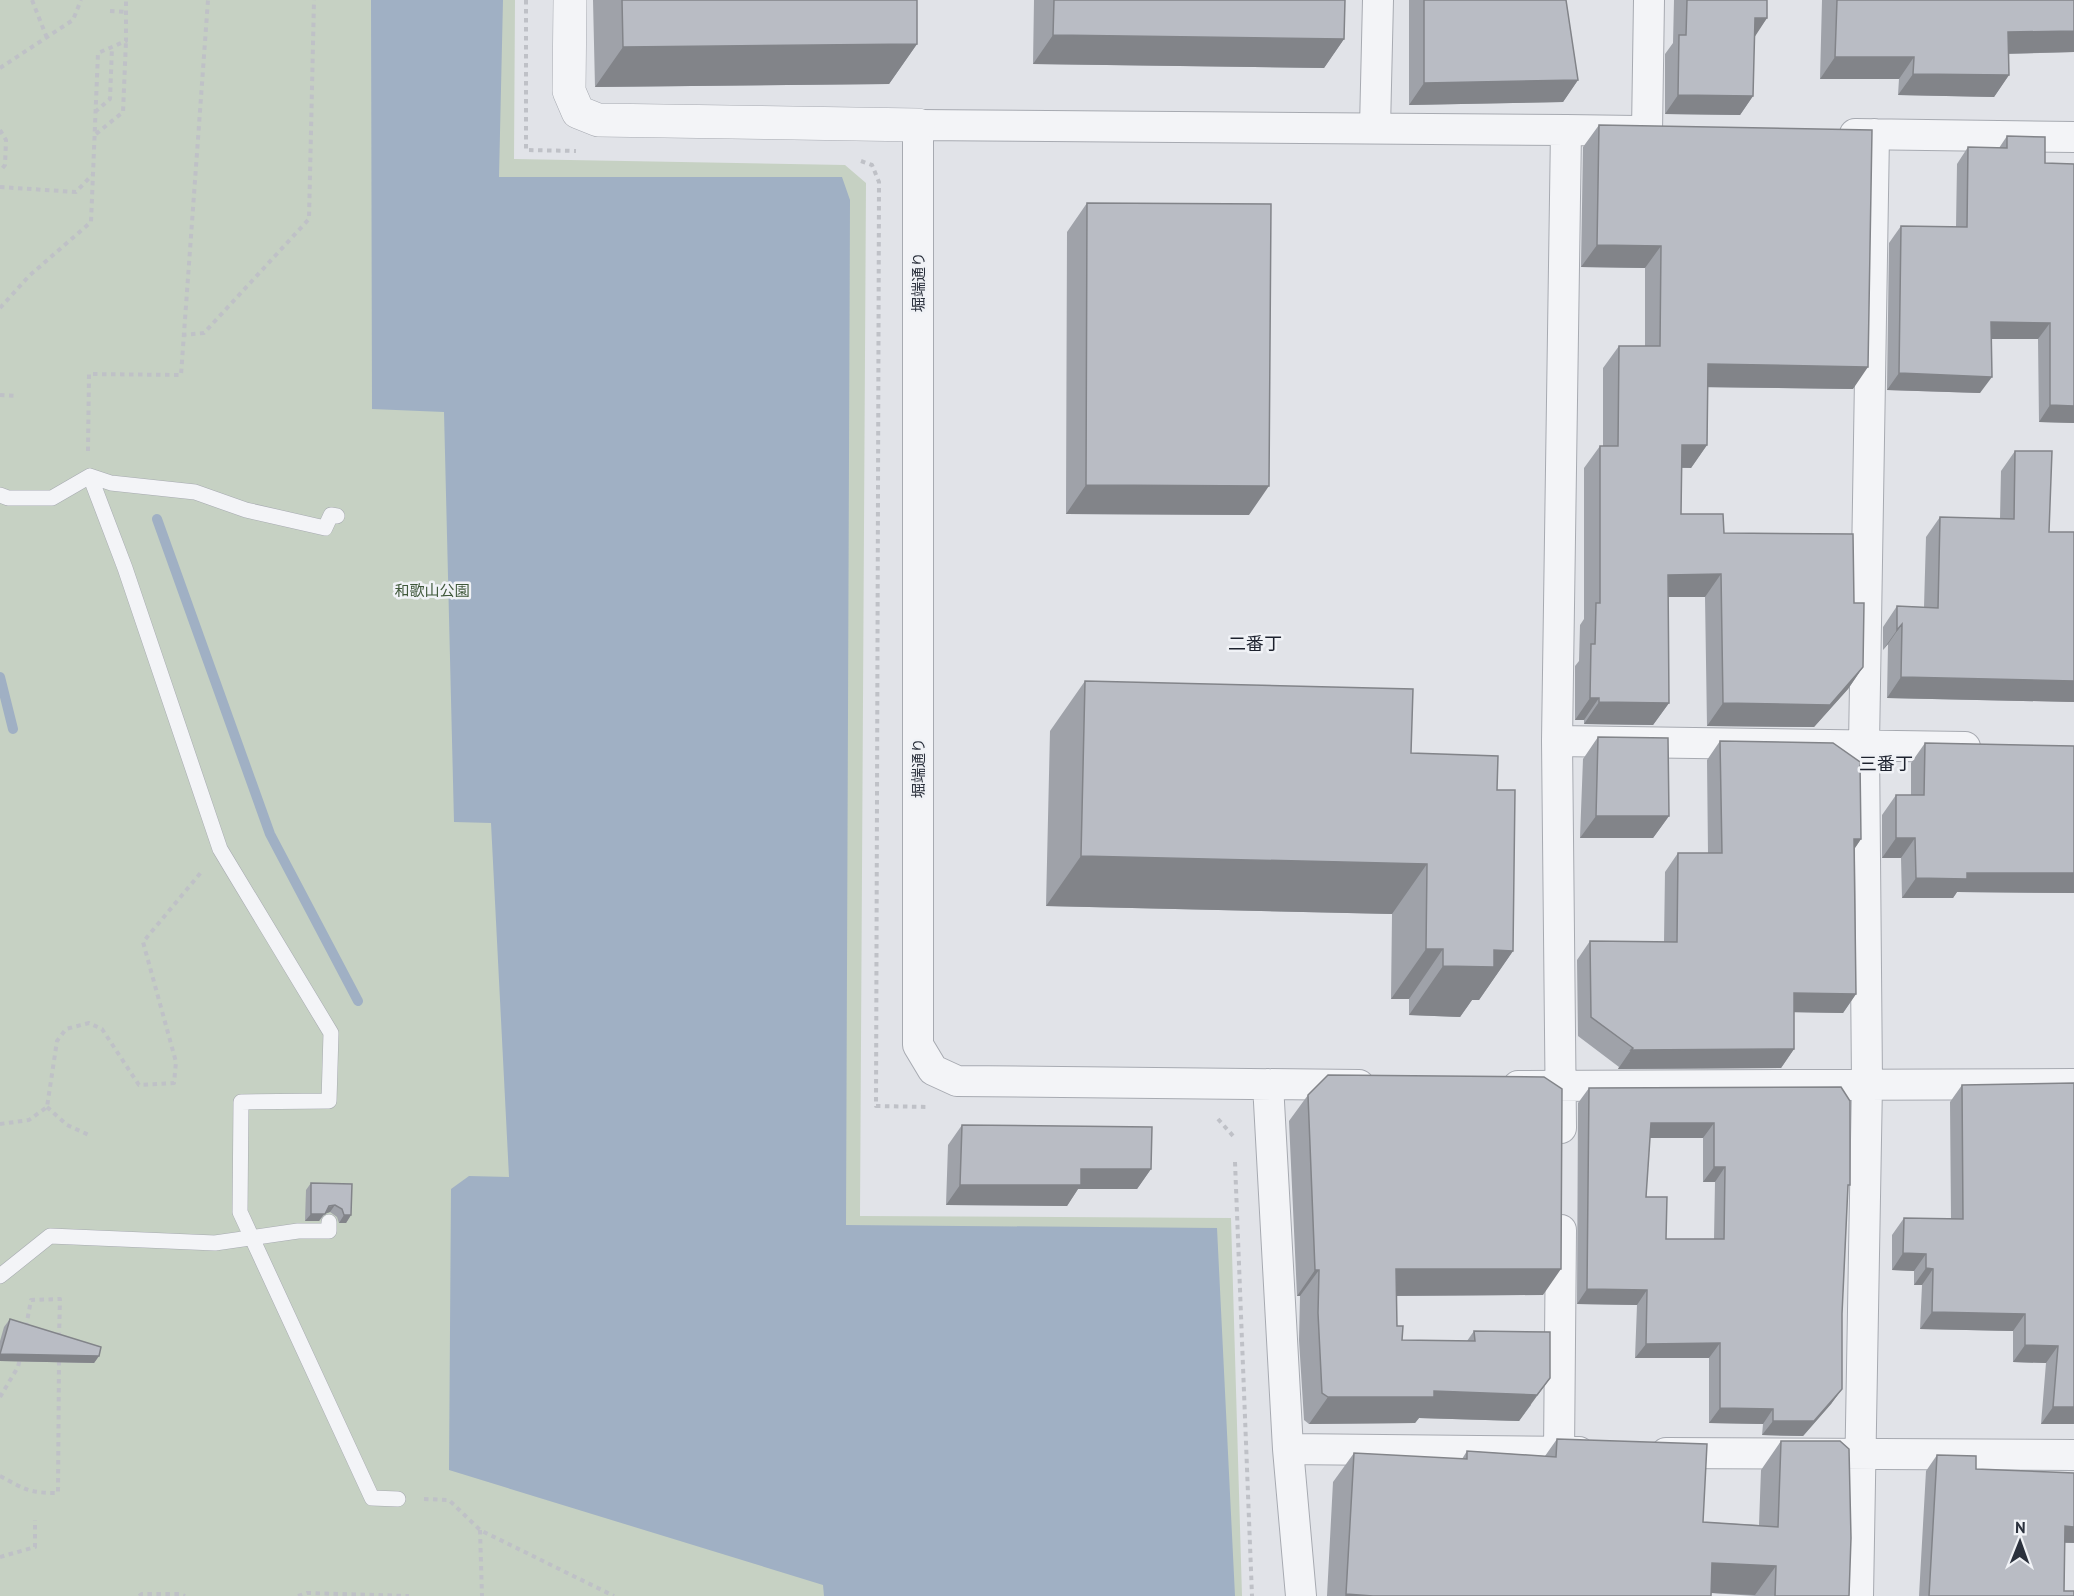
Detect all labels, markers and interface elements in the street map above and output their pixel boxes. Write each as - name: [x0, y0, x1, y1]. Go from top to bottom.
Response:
- street label: 堀端通り: [909, 252, 928, 312]
- park label: 和歌山公園: [394, 581, 470, 600]
- district label: 二番丁: [1228, 632, 1282, 655]
- street label: 堀端通り: [909, 738, 928, 798]
- district label: 三番丁: [1859, 752, 1913, 775]
- north arrow: [1990, 1512, 2050, 1572]
- text: N: [2015, 1517, 2026, 1537]

